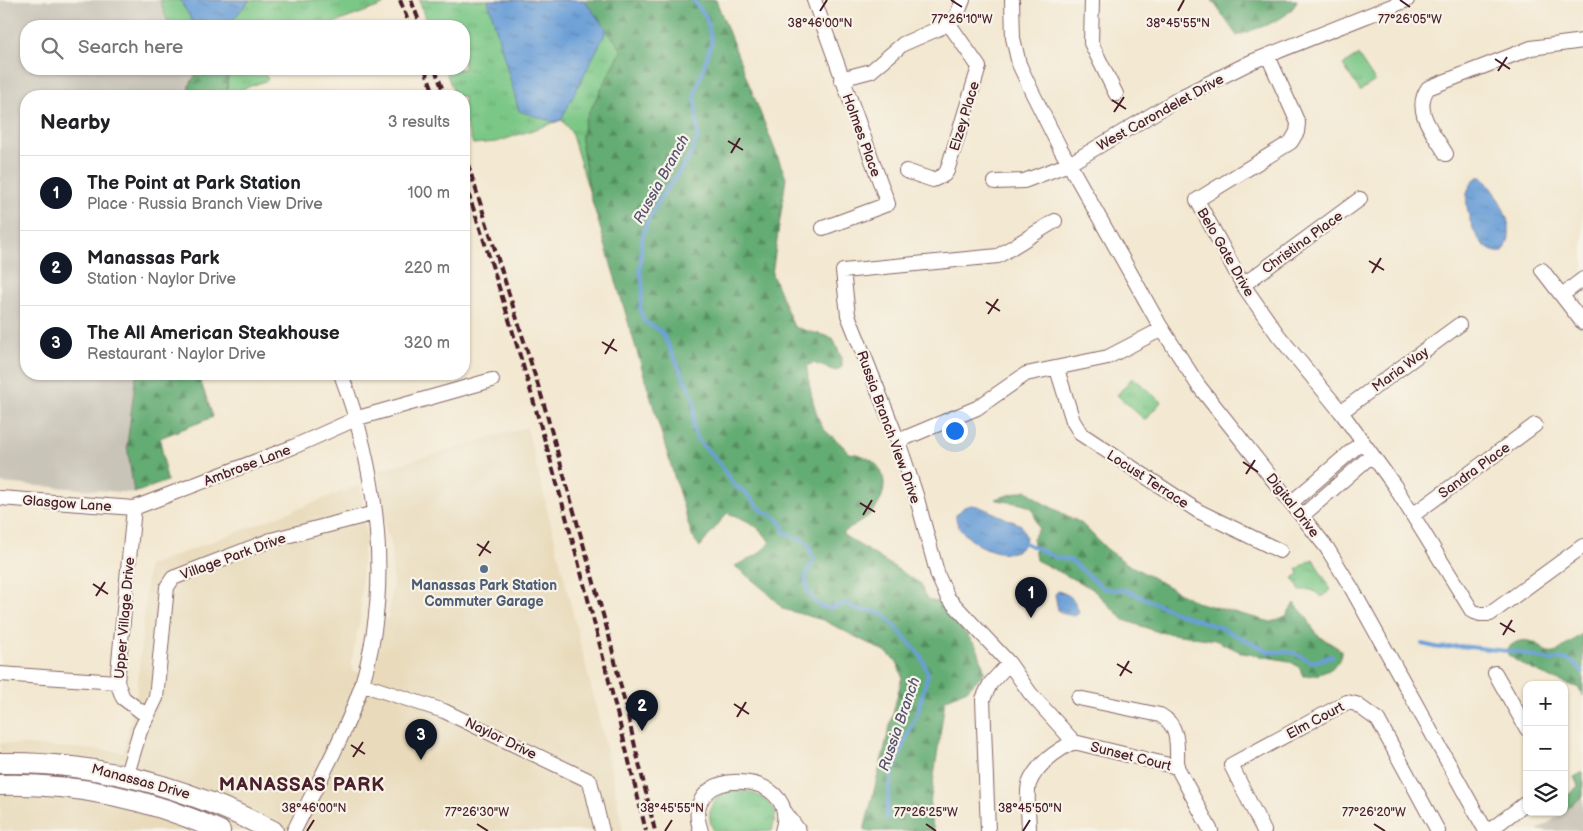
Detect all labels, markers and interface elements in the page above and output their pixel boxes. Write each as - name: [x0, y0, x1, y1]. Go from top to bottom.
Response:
- text: 77°26'10"W: [931, 12, 993, 27]
- text: 77°26'05"W: [1378, 12, 1442, 27]
- text: 38°46'00"N: [788, 16, 852, 31]
- text: 38°45'55"N: [1146, 16, 1210, 31]
- search box: [20, 20, 470, 75]
- icon: search: [38, 34, 66, 62]
- text: Search here: [78, 36, 183, 59]
- street label: West Carondelet Drive: [1094, 70, 1227, 154]
- street label: Elzey Place: [946, 79, 983, 153]
- street label: Holmes Place: [839, 91, 884, 179]
- text: Nearby: [40, 110, 110, 135]
- text: 3 results: [388, 113, 450, 132]
- water label: Russia Branch: [629, 132, 694, 227]
- text: The Point at Park Station: [87, 172, 301, 195]
- text: 1: [53, 184, 59, 203]
- text: 100 m: [407, 184, 450, 203]
- text: Place · Russia Branch View Drive: [87, 195, 323, 214]
- street label: Belo Gate Drive: [1193, 205, 1258, 300]
- street label: Christina Place: [1259, 207, 1346, 277]
- text: Manassas Park: [87, 247, 219, 270]
- text: 2: [51, 259, 61, 278]
- text: 220 m: [404, 259, 450, 278]
- text: Station · Naylor Drive: [87, 270, 236, 289]
- text: The All American Steakhouse: [87, 322, 340, 345]
- text: 3: [51, 334, 61, 353]
- text: 320 m: [404, 334, 450, 353]
- street label: Maria Way: [1369, 343, 1432, 396]
- text: Restaurant · Naylor Drive: [87, 345, 266, 364]
- street label: Russia Branch View Drive: [853, 348, 924, 506]
- your location: [942, 418, 968, 444]
- street label: Sandra Place: [1435, 439, 1513, 502]
- street label: Ambrose Lane: [201, 441, 293, 490]
- street label: Locust Terrace: [1104, 447, 1192, 512]
- street label: Digital Drive: [1262, 470, 1323, 541]
- street label: Glasgow Lane: [22, 492, 112, 515]
- street label: Village Park Drive: [178, 530, 288, 583]
- street label: Upper Village Drive: [111, 556, 138, 680]
- marker: Manassas Park Station Commuter Garage: [478, 563, 490, 575]
- place label: Manassas Park Station Commuter Garage: [411, 577, 557, 610]
- pin: 1: [1015, 577, 1047, 618]
- water label: Russia Branch: [874, 675, 924, 774]
- map controls: [1523, 681, 1568, 816]
- button: +: [1523, 681, 1568, 726]
- pin: 2: [626, 690, 658, 731]
- street label: Elm Court: [1284, 698, 1348, 743]
- street label: Naylor Drive: [462, 714, 539, 763]
- pin: 3: [405, 719, 437, 760]
- button: −: [1523, 726, 1568, 771]
- street label: Sunset Court: [1089, 738, 1174, 775]
- street label: Manassas Drive: [90, 760, 192, 803]
- button: layers: [1523, 771, 1568, 816]
- district label: MANASSAS PARK: [219, 774, 385, 797]
- text: 38°46'00"N: [282, 801, 346, 816]
- text: 38°45'55"N: [640, 801, 704, 816]
- text: 38°45'50"N: [998, 801, 1062, 816]
- text: 77°26'30"W: [445, 805, 509, 820]
- text: 77°26'25"W: [894, 805, 958, 820]
- text: 77°26'20"W: [1342, 805, 1406, 820]

